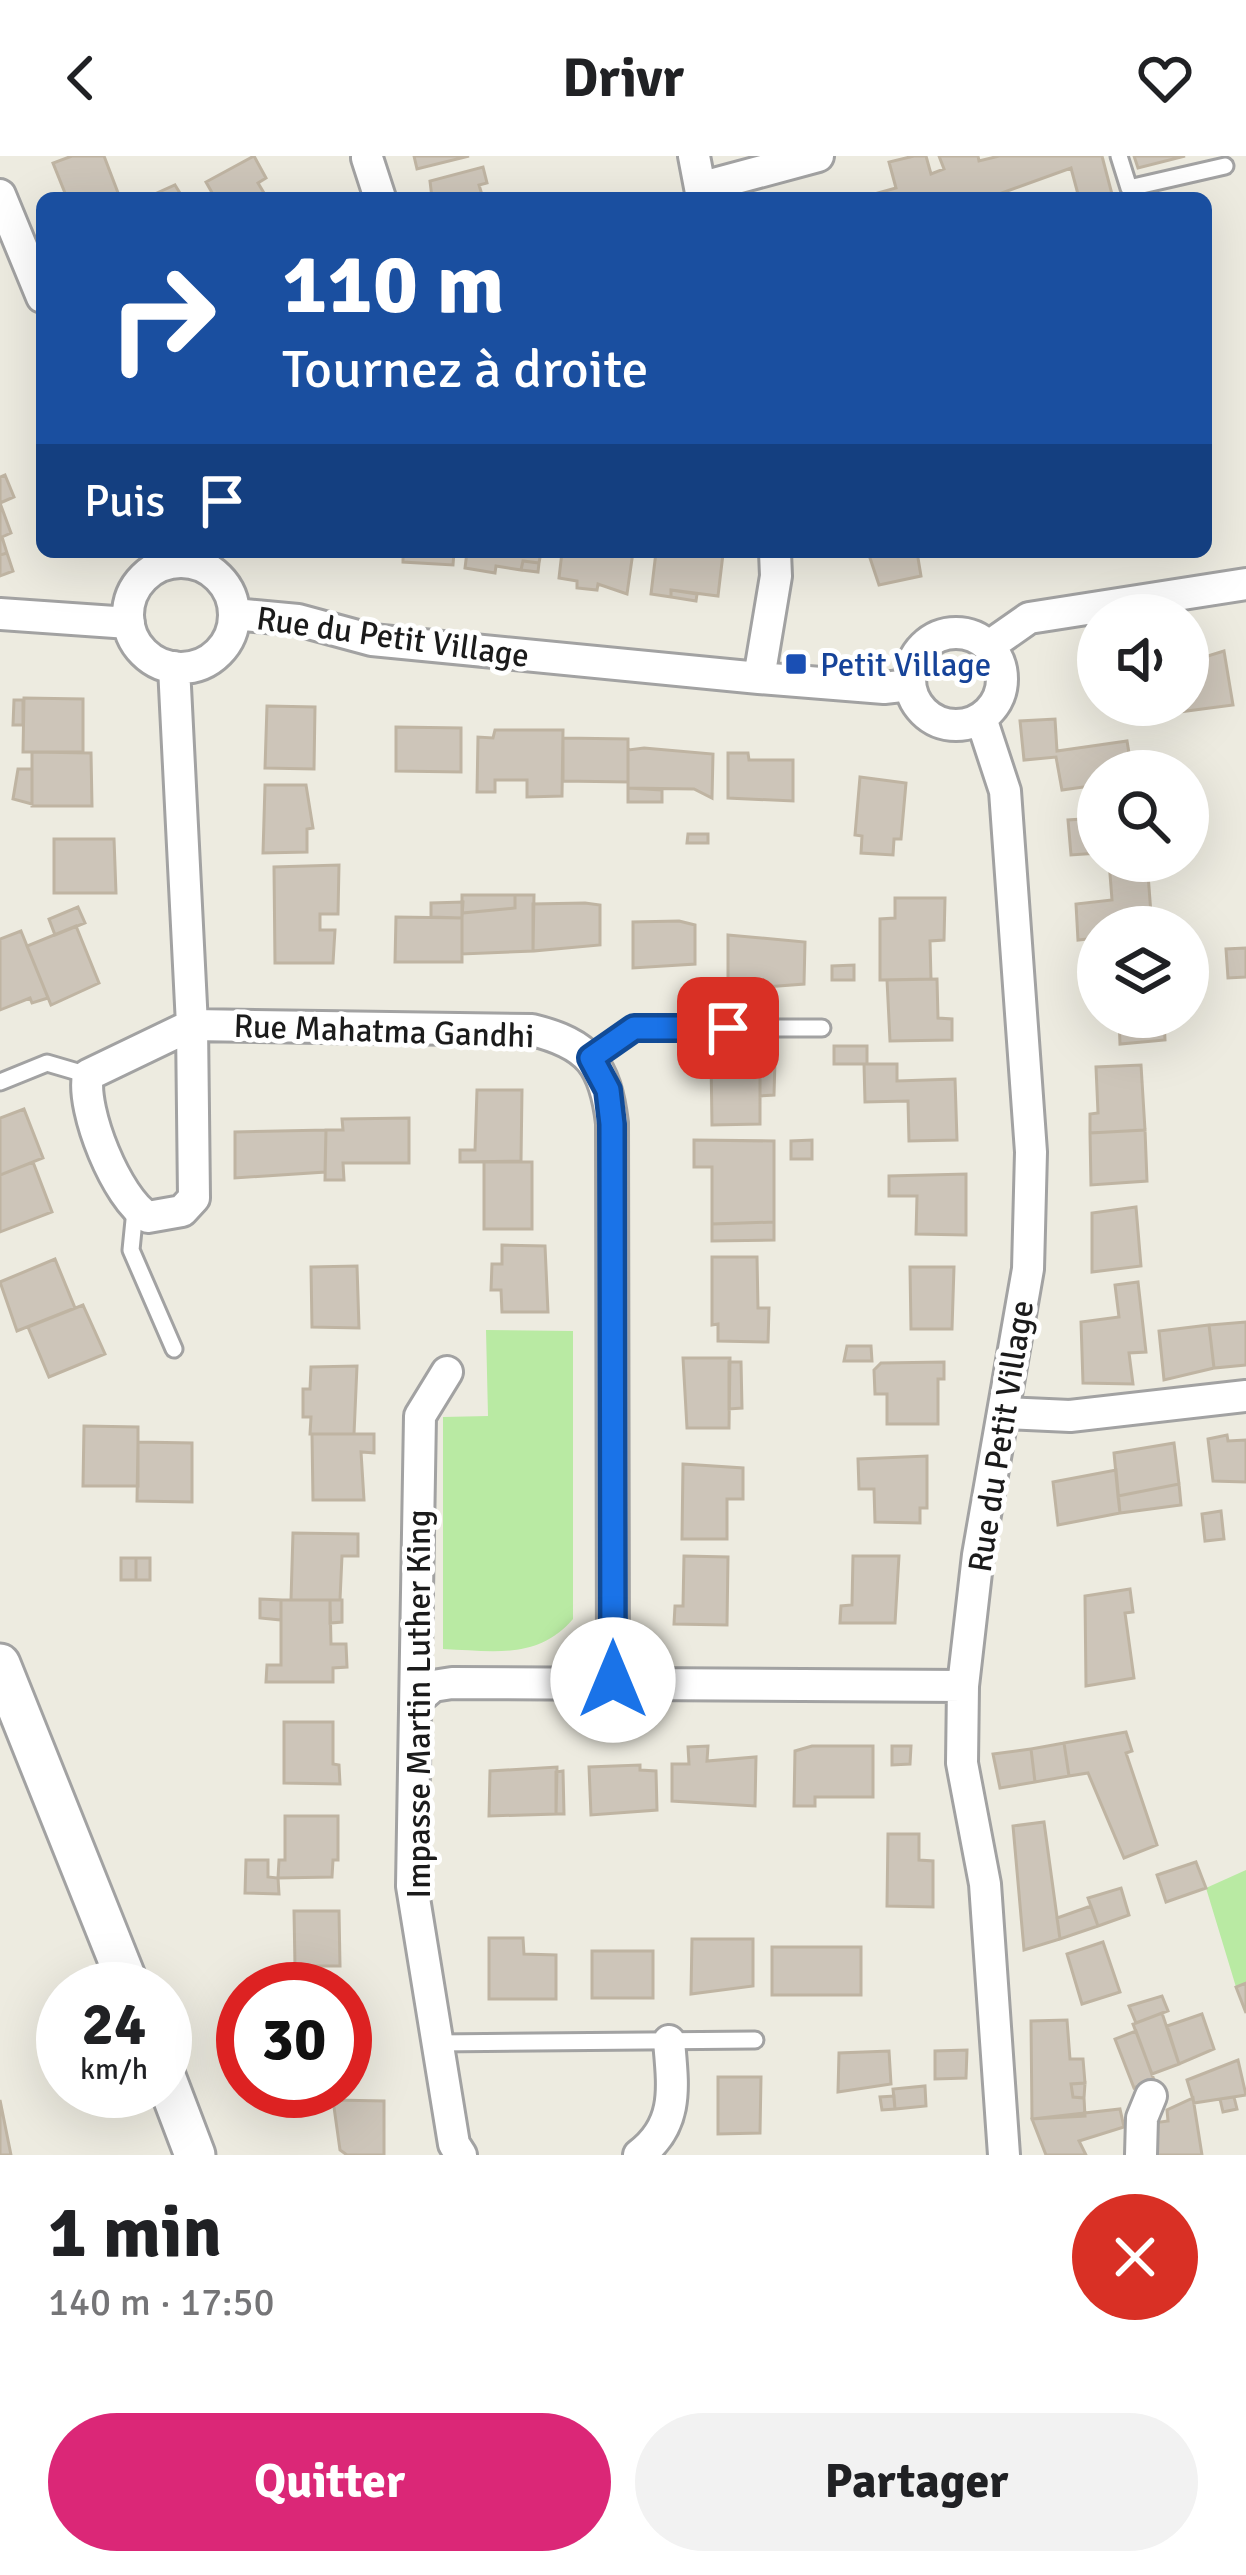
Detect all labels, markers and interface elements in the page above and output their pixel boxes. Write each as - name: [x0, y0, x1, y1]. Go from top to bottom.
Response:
- icon: back: [48, 45, 114, 111]
- text: Drivr: [562, 45, 684, 112]
- icon: heart: [1132, 45, 1198, 111]
- text: 110 m: [282, 233, 504, 337]
- icon: right: [84, 240, 240, 396]
- text: Tournez à droite: [282, 336, 649, 403]
- icon: arrive: [189, 468, 255, 534]
- text: Puis: [84, 474, 165, 529]
- map controls: [1077, 594, 1209, 1038]
- button: sound: [1077, 594, 1209, 726]
- street label: Rue du Petit Village: [254, 598, 532, 677]
- place label: Petit Village: [820, 645, 991, 686]
- marker: Petit Village: [783, 651, 809, 677]
- button: search: [1077, 750, 1209, 882]
- button: layers: [1077, 906, 1209, 1038]
- pin: [677, 977, 779, 1079]
- icon: arrive: [695, 995, 761, 1061]
- street label: Rue Mahatma Gandhi: [233, 1006, 535, 1057]
- street label: Rue du Petit Village: [960, 1297, 1043, 1575]
- street label: Impasse Martin Luther King: [399, 1509, 440, 1899]
- position arrow: [550, 1617, 676, 1743]
- speed limit sign: 30: [216, 1962, 372, 2118]
- text: 24: [82, 1988, 146, 2062]
- text: km/h: [80, 2051, 148, 2088]
- text: 1 min: [48, 2188, 222, 2277]
- button: close: [1072, 2194, 1198, 2320]
- text: 140 m · 17:50: [48, 2278, 275, 2326]
- button: Quitter: [48, 2413, 611, 2551]
- button: Partager: [635, 2413, 1198, 2551]

